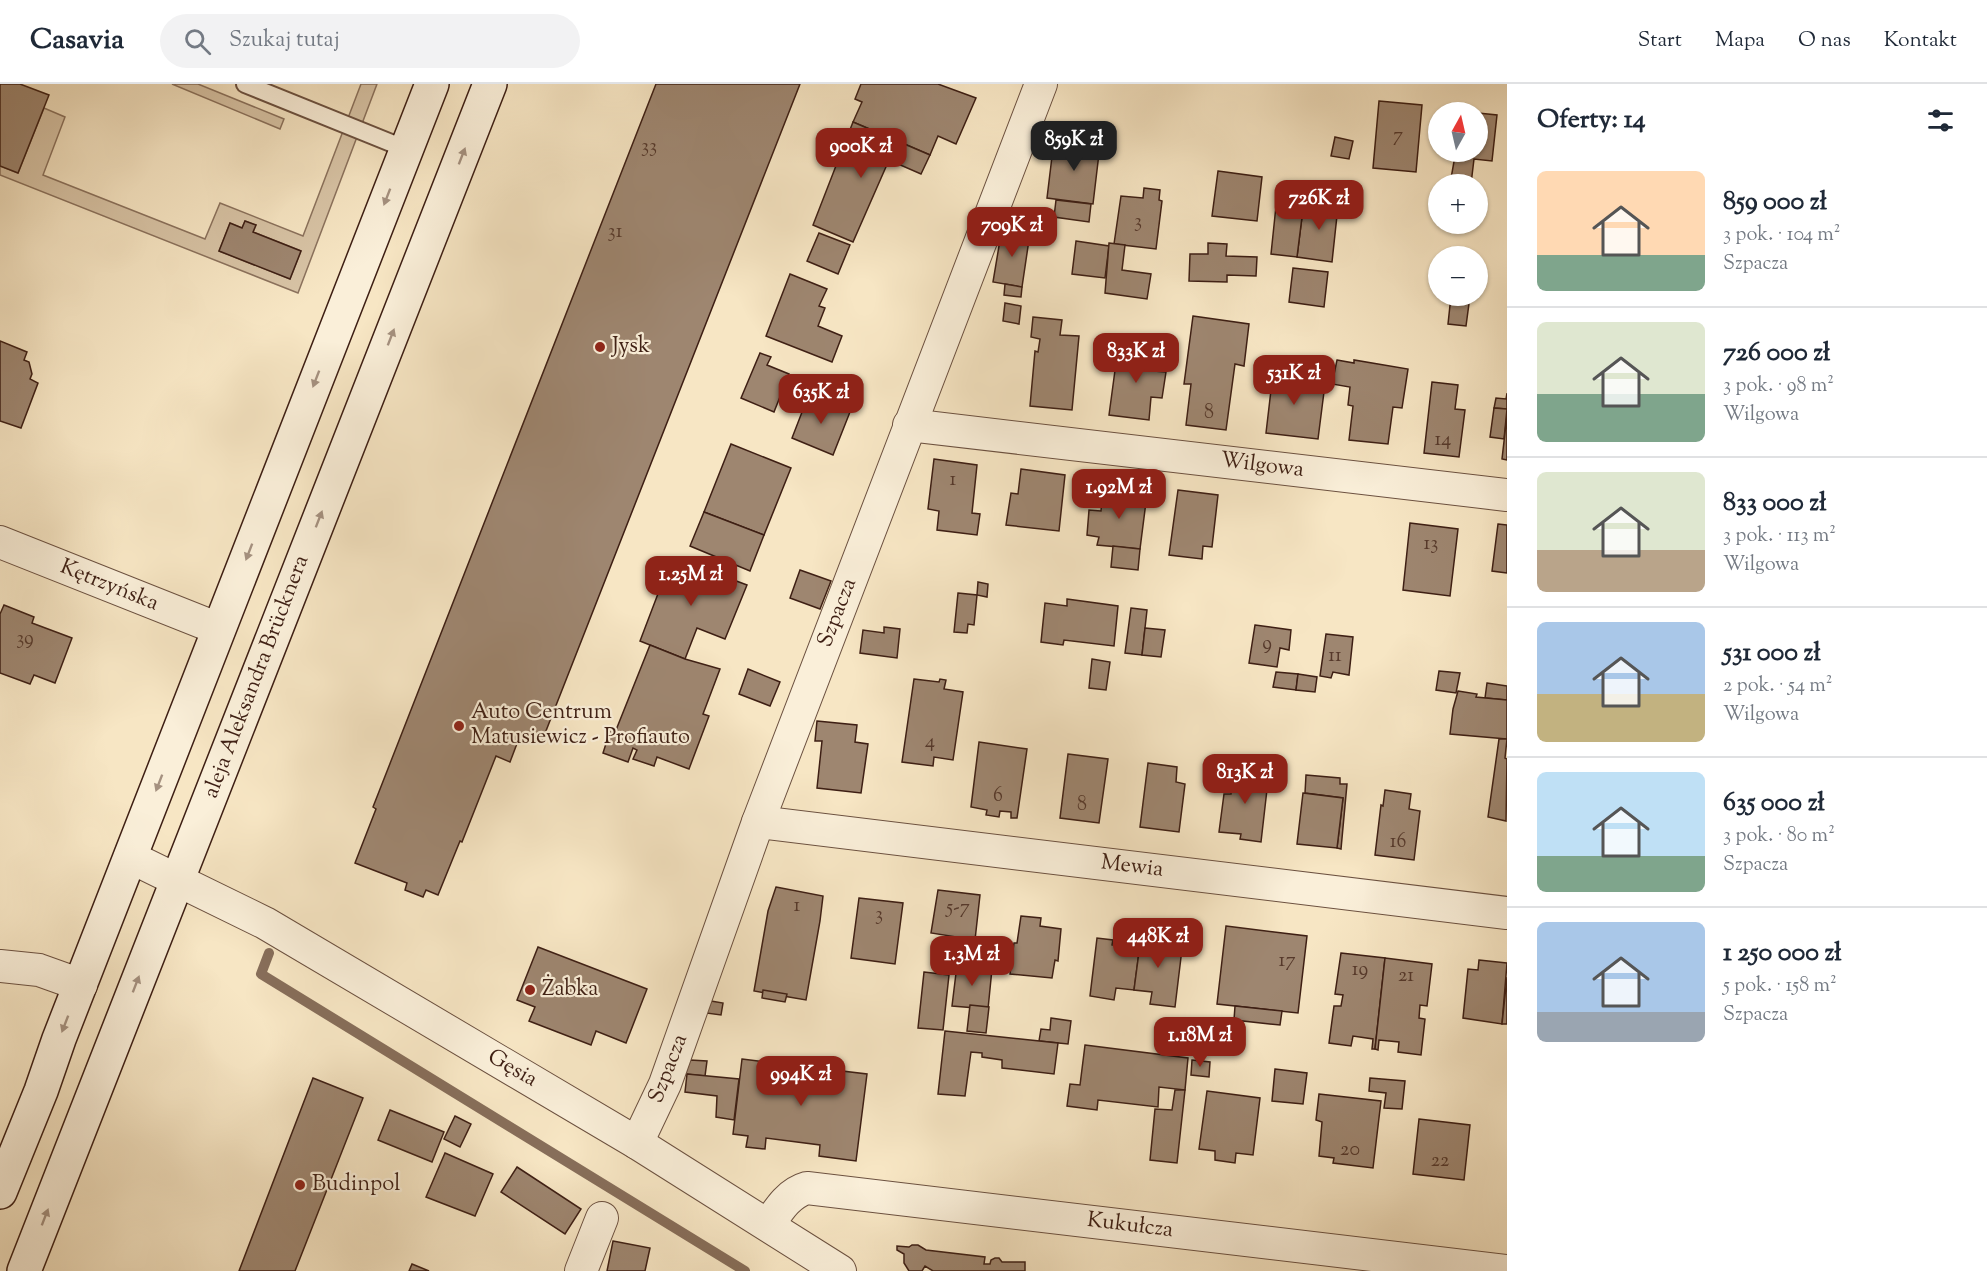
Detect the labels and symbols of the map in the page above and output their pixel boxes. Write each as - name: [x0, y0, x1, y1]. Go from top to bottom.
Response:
- north arrow: [1428, 102, 1488, 162]
- pin: 859K zł: [1019, 121, 1129, 172]
- house number: 7: [1393, 122, 1403, 151]
- pin: 900K zł: [806, 128, 916, 179]
- house number: 33: [641, 133, 657, 162]
- one-way arrow: [457, 146, 467, 164]
- pin: 726K zł: [1264, 180, 1374, 231]
- one-way arrow: [382, 188, 391, 206]
- pin: 709K zł: [957, 207, 1067, 258]
- house number: 3: [1134, 208, 1142, 237]
- house number: 31: [608, 218, 623, 247]
- one-way arrow: [387, 328, 396, 346]
- place label: Jysk: [611, 331, 650, 363]
- pin: 833K zł: [1081, 333, 1191, 384]
- marker: Jysk: [593, 340, 607, 354]
- pin: 531K zł: [1239, 355, 1349, 406]
- one-way arrow: [311, 370, 321, 388]
- pin: 635K zł: [766, 374, 876, 425]
- house number: 8: [1204, 399, 1214, 428]
- house number: 14: [1435, 426, 1451, 455]
- street label: Wilgowa: [1218, 445, 1306, 487]
- house number: 1: [950, 466, 957, 495]
- pin: 1.92M zł: [1057, 469, 1181, 520]
- one-way arrow: [314, 509, 324, 527]
- house number: 13: [1424, 530, 1438, 559]
- one-way arrow: [244, 543, 254, 561]
- street label: aleja Aleksandra Brücknera: [196, 551, 318, 803]
- street label: Kętrzyńska: [55, 552, 163, 620]
- pin: 1.25M zł: [629, 556, 753, 607]
- street label: Szpacza: [810, 574, 866, 652]
- house number: 39: [16, 625, 34, 654]
- house number: 9: [1262, 630, 1272, 659]
- house number: 11: [1328, 642, 1342, 671]
- place label: Auto Centrum Matusiewicz - Profiauto: [471, 697, 690, 754]
- marker: Auto Centrum Matusiewicz - Profiauto: [452, 719, 466, 733]
- house number: 4: [925, 728, 935, 757]
- pin: 813K zł: [1190, 754, 1300, 805]
- one-way arrow: [154, 775, 164, 793]
- house number: 6: [993, 782, 1003, 811]
- house number: 8: [1077, 791, 1087, 820]
- house number: 16: [1390, 828, 1406, 857]
- street label: Mewia: [1099, 847, 1165, 887]
- house number: 1: [794, 892, 801, 921]
- house number: 5-7: [945, 894, 970, 923]
- house number: 3: [875, 901, 883, 930]
- pin: 448K zł: [1103, 918, 1213, 969]
- pin: 1.3M zł: [917, 936, 1027, 987]
- house number: 17: [1279, 947, 1295, 976]
- house number: 19: [1352, 956, 1368, 985]
- house number: 21: [1398, 962, 1414, 991]
- place label: Żabka: [542, 974, 598, 1006]
- one-way arrow: [132, 975, 142, 993]
- marker: Żabka: [523, 983, 537, 997]
- one-way arrow: [60, 1015, 69, 1033]
- pin: 1.18M zł: [1138, 1017, 1262, 1068]
- street label: Szpacza: [641, 1030, 697, 1108]
- street label: Gęsia: [481, 1042, 543, 1096]
- pin: 994K zł: [746, 1056, 856, 1107]
- house number: 20: [1340, 1136, 1360, 1165]
- house number: 22: [1431, 1147, 1449, 1176]
- place label: Budinpol: [312, 1169, 400, 1201]
- marker: Budinpol: [293, 1178, 307, 1192]
- street label: Kukułcza: [1085, 1205, 1175, 1247]
- one-way arrow: [40, 1207, 50, 1225]

